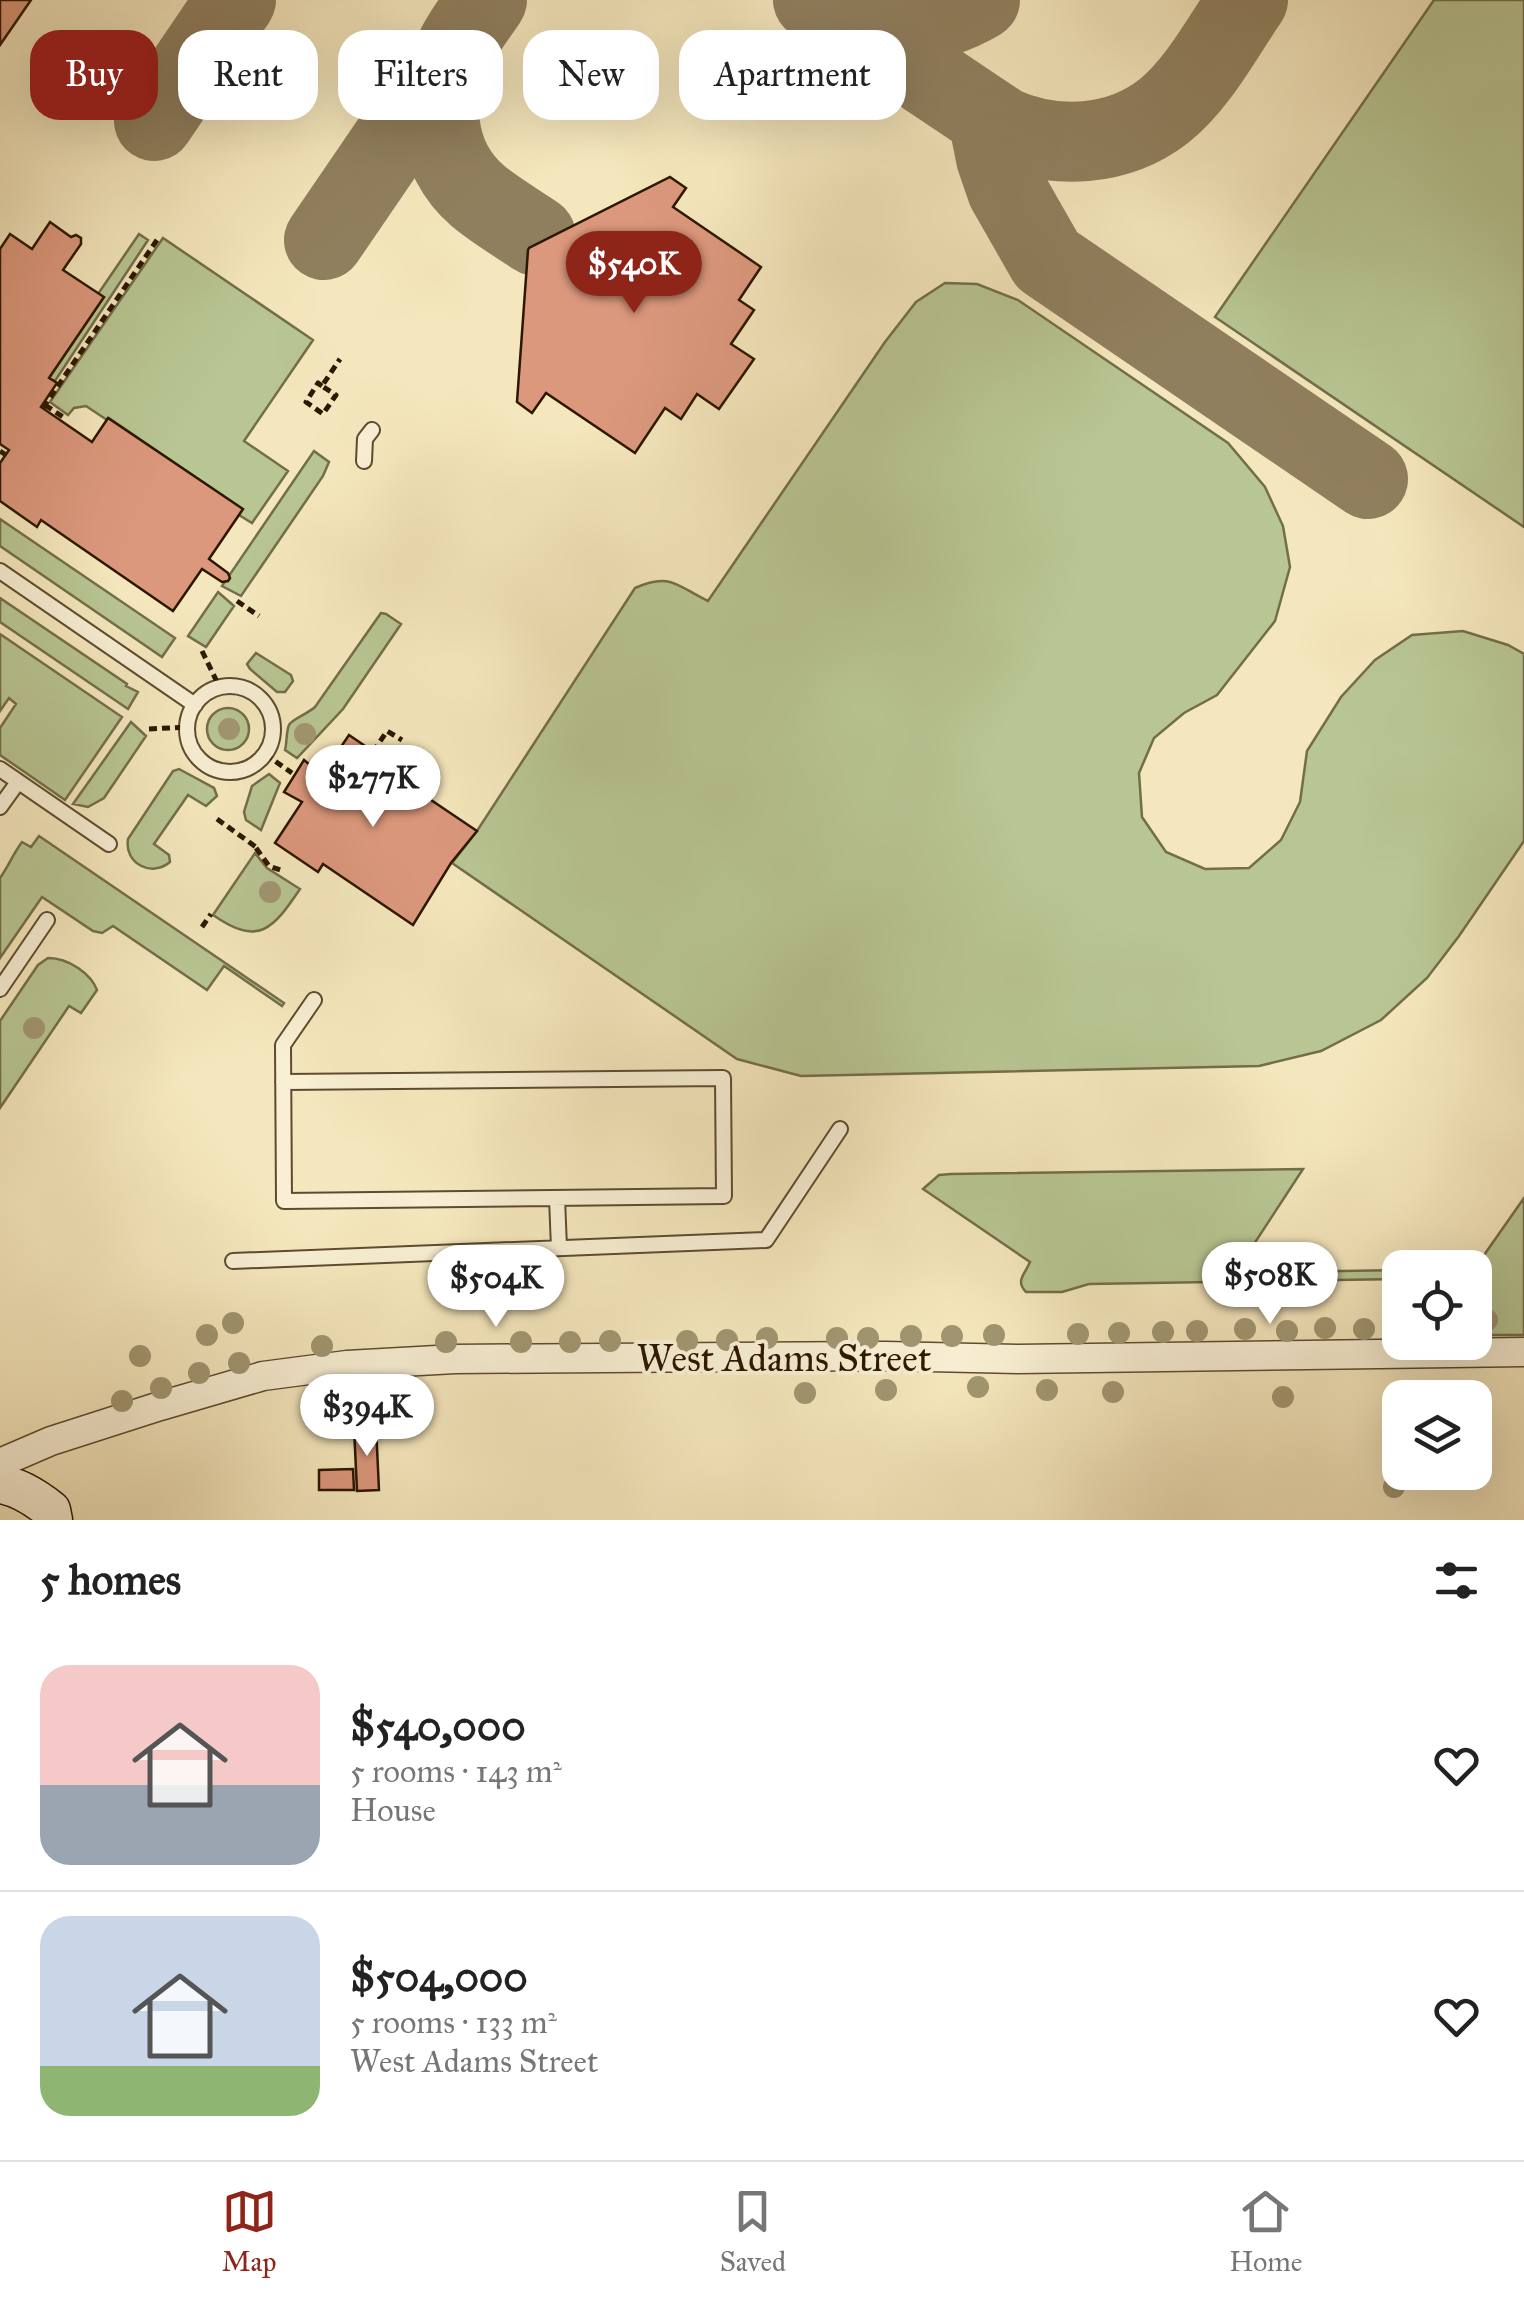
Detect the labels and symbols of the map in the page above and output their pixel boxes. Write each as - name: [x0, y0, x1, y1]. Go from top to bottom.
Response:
- pin: $540K: [564, 231, 704, 316]
- pin: $277K: [303, 745, 443, 830]
- pin: $508K: [1200, 1242, 1340, 1327]
- pin: $504K: [426, 1245, 566, 1330]
- street label: West Adams Street: [637, 1335, 931, 1381]
- pin: $394K: [297, 1374, 437, 1459]

